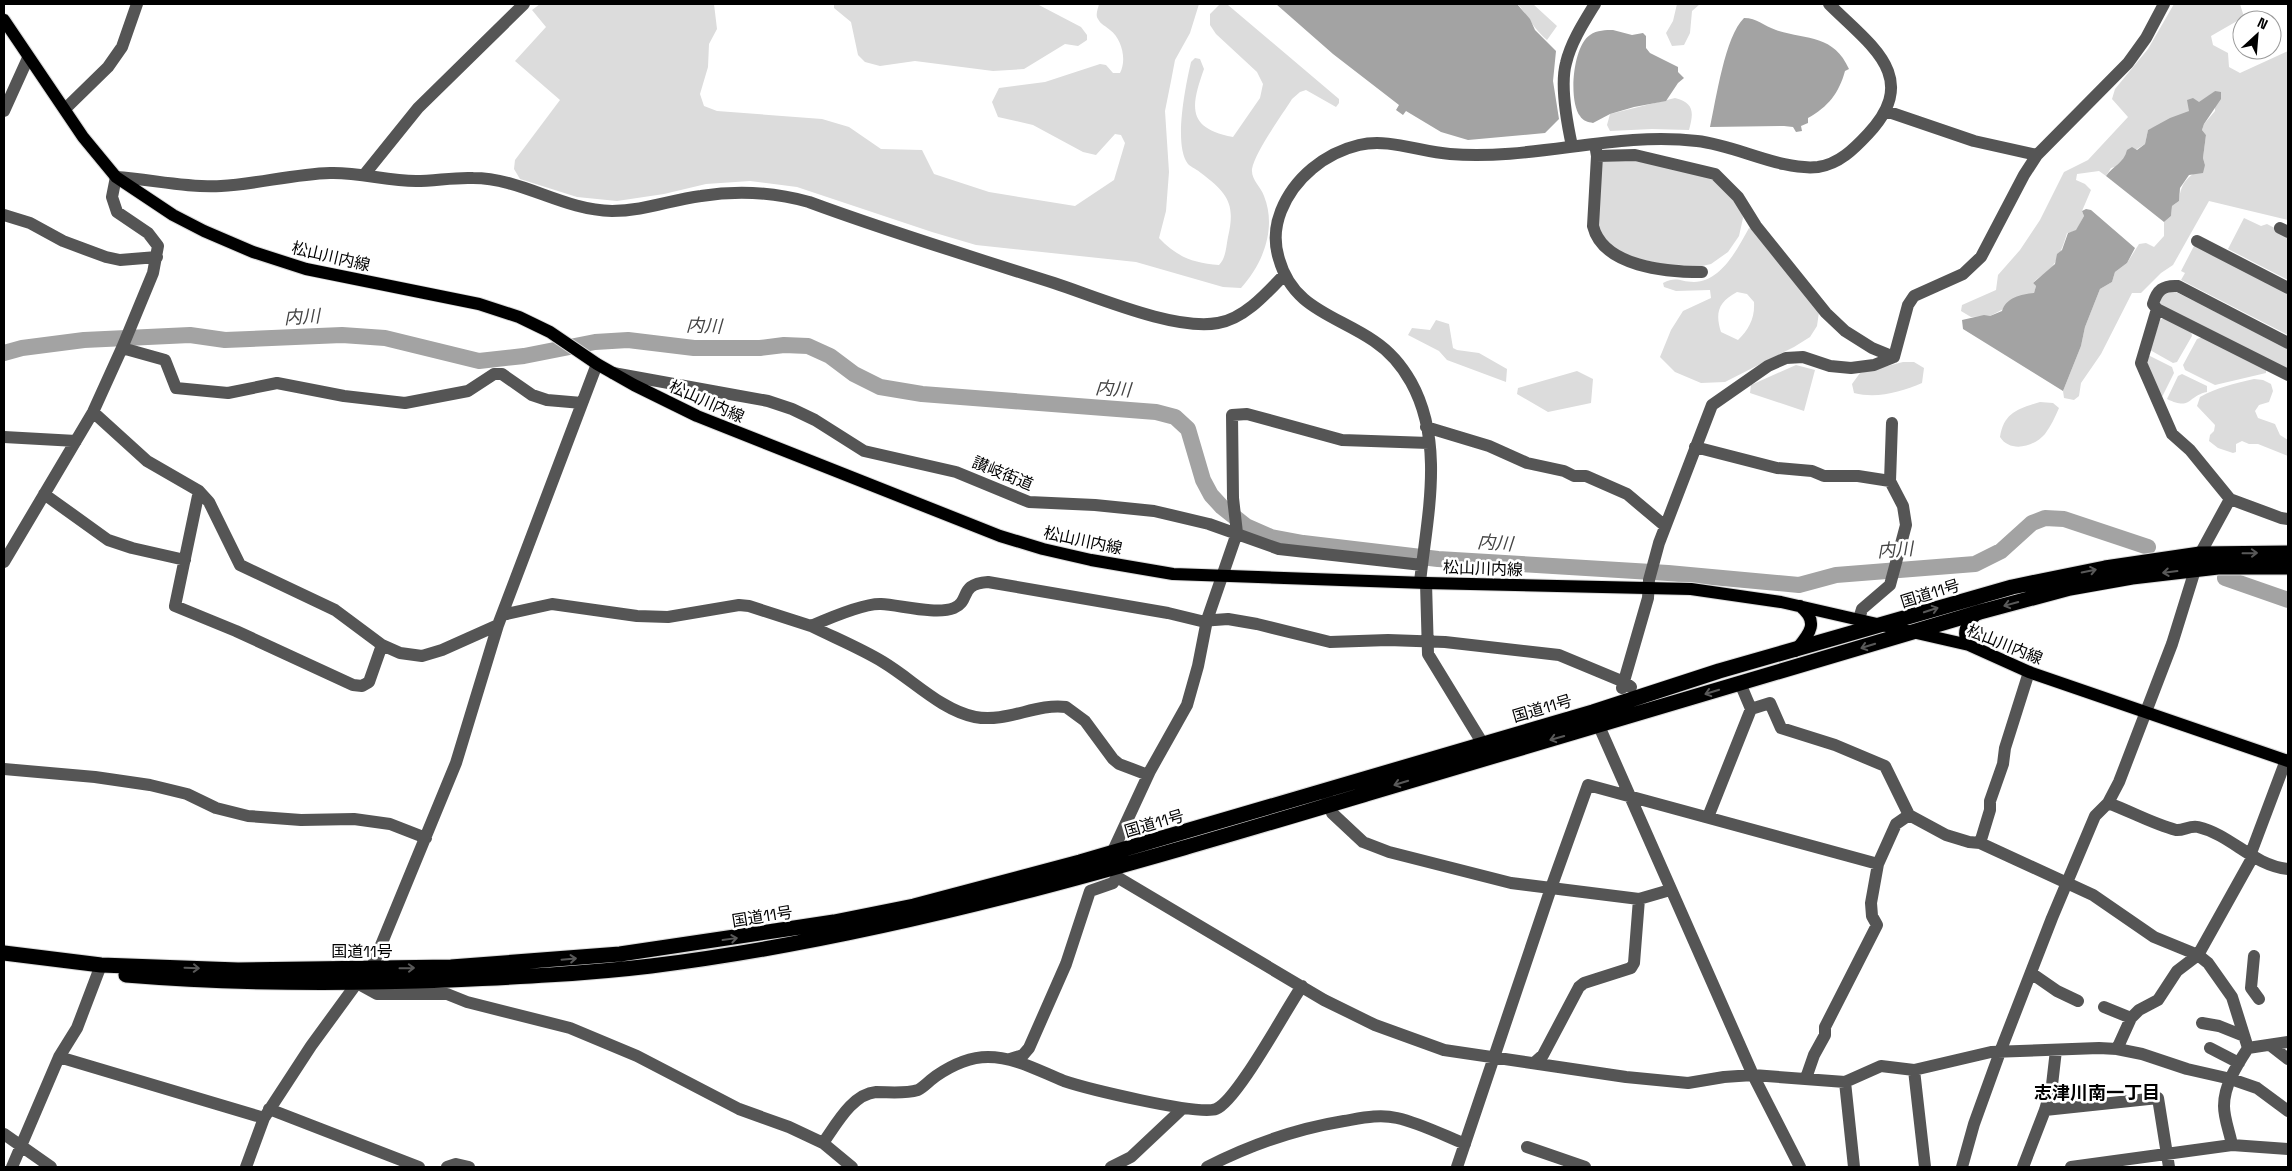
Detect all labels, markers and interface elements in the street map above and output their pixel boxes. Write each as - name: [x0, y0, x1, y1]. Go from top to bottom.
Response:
- north arrow: [2232, 10, 2282, 60]
- text: N: [2255, 13, 2271, 33]
- street label: 松山川内線: [290, 237, 372, 276]
- water label: 内川: [283, 304, 323, 329]
- water label: 内川: [686, 313, 724, 338]
- street label: 松山川内線: [666, 376, 748, 427]
- water label: 内川: [1094, 376, 1134, 401]
- street label: 讃岐街道: [969, 452, 1036, 495]
- street label: 松山川内線: [1042, 522, 1124, 559]
- water label: 内川: [1476, 530, 1516, 555]
- water label: 内川: [1876, 537, 1916, 562]
- one-way arrow: [2242, 548, 2258, 557]
- street label: 松山川内線: [1443, 557, 1523, 580]
- one-way arrow: [2080, 566, 2096, 575]
- one-way arrow: [2162, 567, 2178, 577]
- street label: 国道11号: [1898, 574, 1963, 612]
- one-way arrow: [2003, 599, 2019, 609]
- one-way arrow: [1923, 605, 1938, 614]
- street label: 松山川内線: [1964, 620, 2046, 669]
- one-way arrow: [1861, 641, 1877, 651]
- one-way arrow: [1705, 687, 1721, 697]
- street label: 国道11号: [1510, 690, 1575, 727]
- one-way arrow: [1549, 733, 1565, 743]
- one-way arrow: [1393, 779, 1409, 789]
- street label: 国道11号: [1122, 805, 1187, 842]
- street label: 国道11号: [730, 901, 794, 932]
- one-way arrow: [722, 934, 738, 944]
- street label: 国道11号: [331, 941, 393, 962]
- one-way arrow: [561, 954, 577, 964]
- one-way arrow: [183, 963, 199, 973]
- one-way arrow: [398, 963, 414, 973]
- district label: 志津川南一丁目: [2034, 1081, 2160, 1104]

